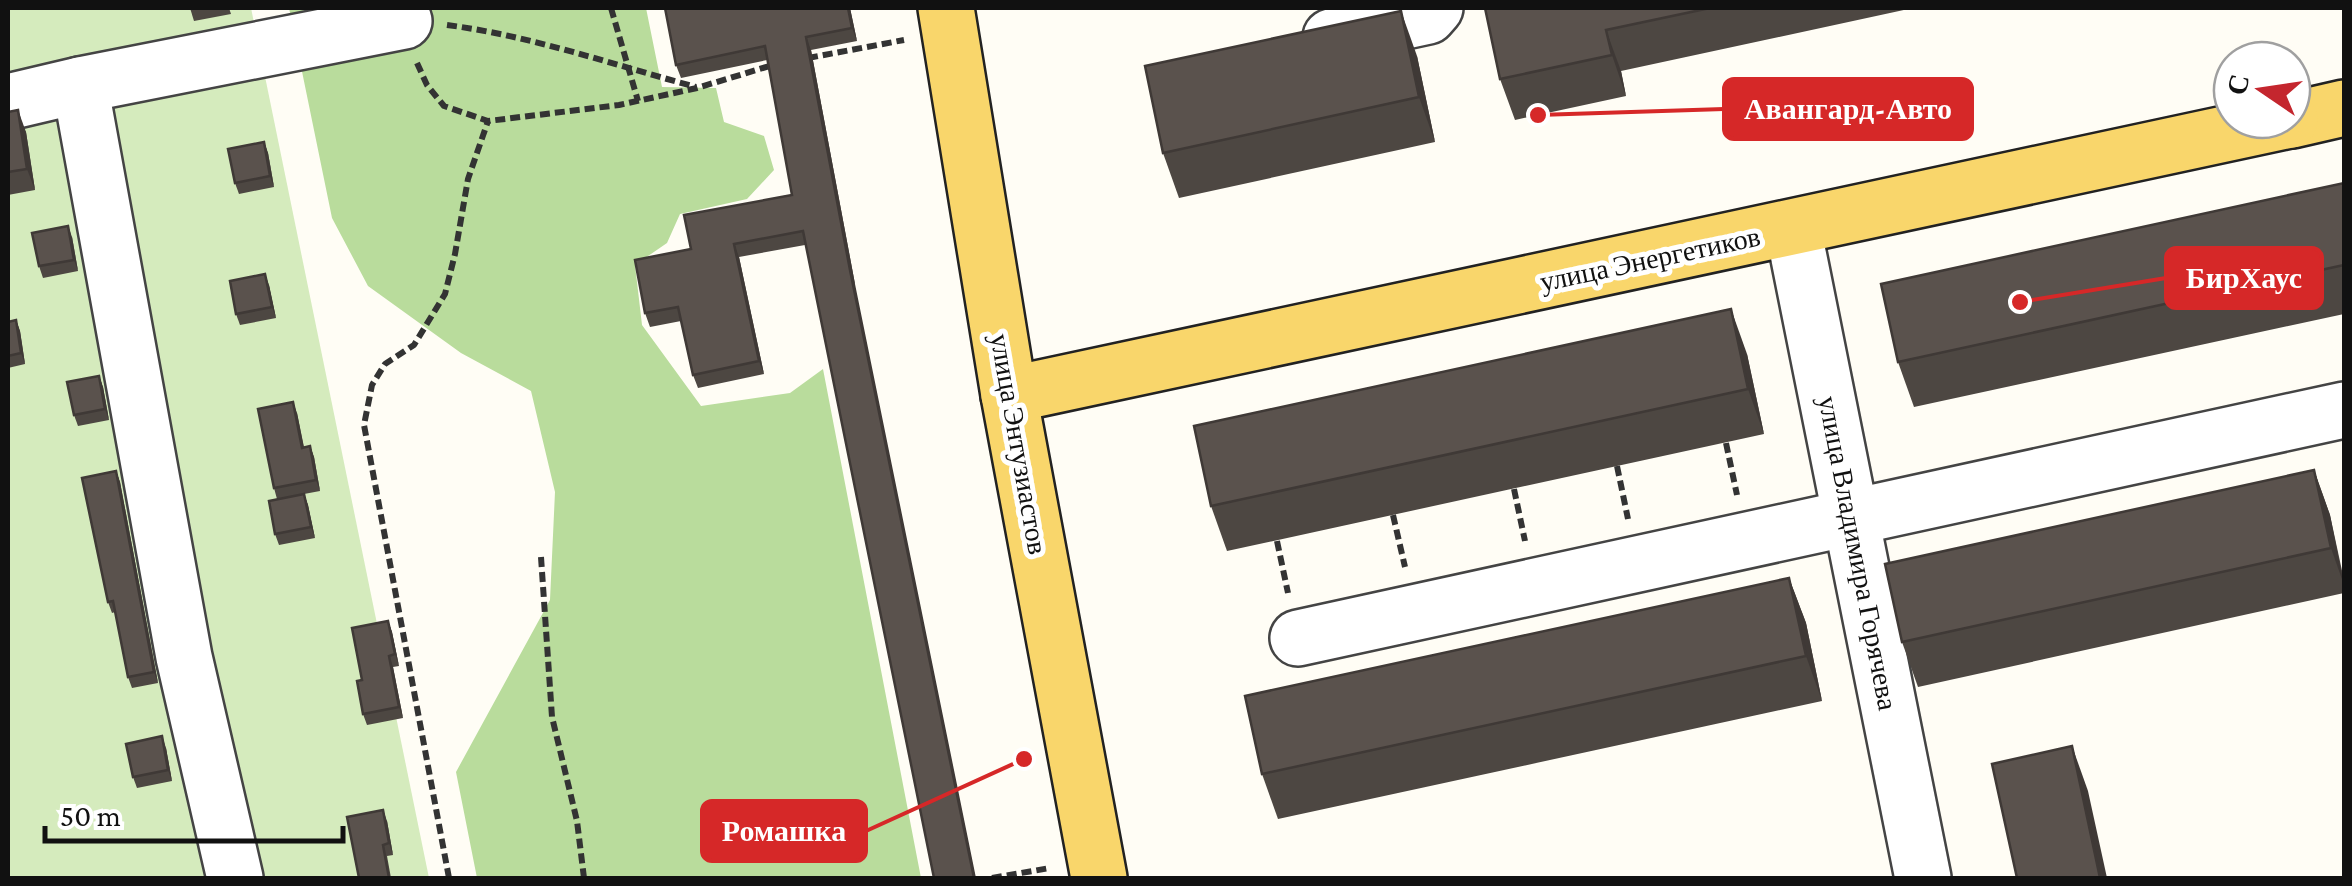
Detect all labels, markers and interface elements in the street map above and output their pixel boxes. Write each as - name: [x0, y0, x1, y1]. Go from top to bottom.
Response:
- north arrow: [2212, 40, 2312, 140]
- text: С: [2221, 71, 2256, 98]
- callout: Авангард-Авто: [1724, 79, 1972, 139]
- text: Авангард-Авто: [1744, 92, 1952, 125]
- street label: улица Энергетиков: [1537, 221, 1763, 297]
- callout: БирХаус: [2166, 248, 2322, 308]
- text: БирХаус: [2186, 261, 2302, 294]
- street label: улица Энтузиастов: [984, 331, 1054, 557]
- street label: улица Владимира Горячева: [1812, 393, 1904, 713]
- scale bar: [45, 781, 342, 843]
- text: 50 m: [60, 799, 121, 832]
- callout: Ромашка: [702, 801, 866, 861]
- text: Ромашка: [722, 814, 846, 847]

